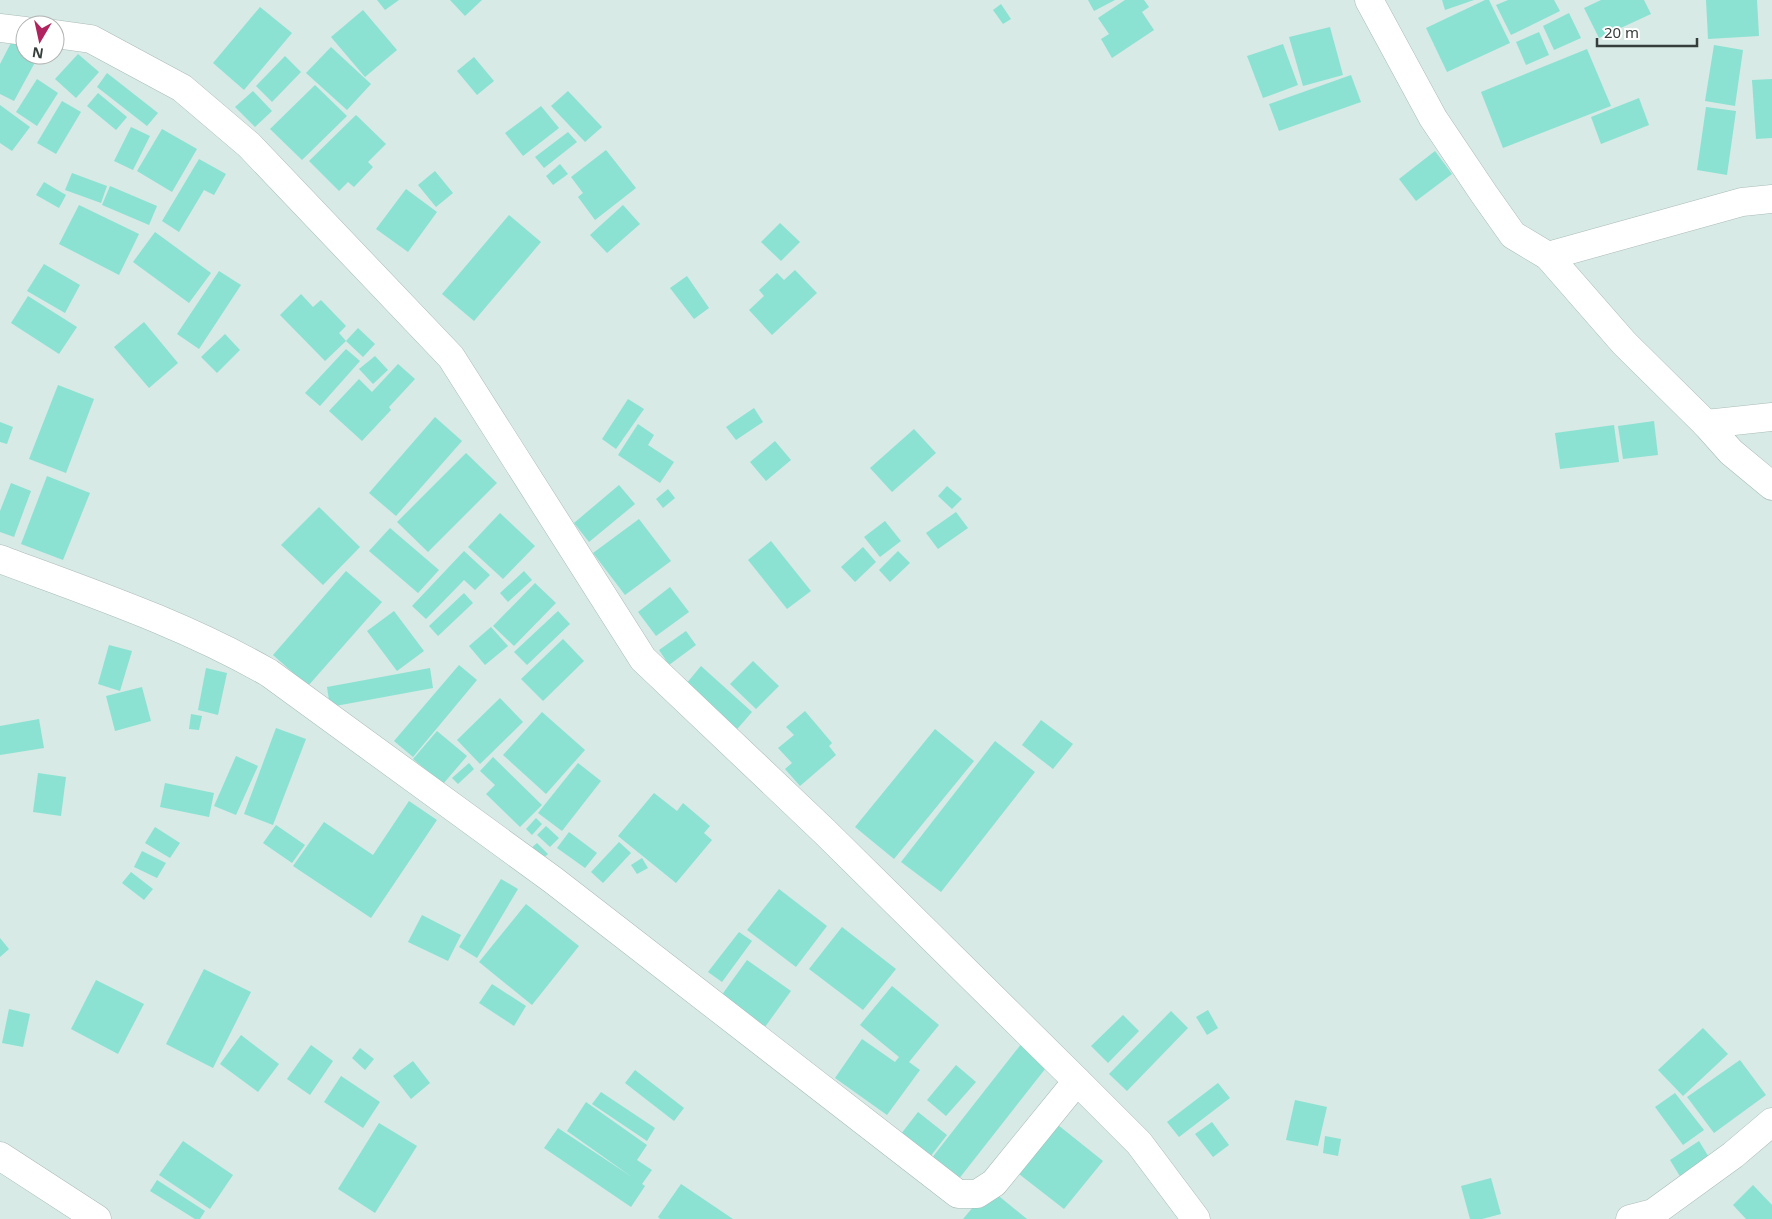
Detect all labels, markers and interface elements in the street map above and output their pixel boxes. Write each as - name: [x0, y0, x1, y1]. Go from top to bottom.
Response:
- north arrow: [15, 15, 65, 65]
- scale bar: [1597, 15, 1697, 47]
- text: 20 m: [1604, 22, 1639, 42]
- text: N: [31, 43, 45, 64]

